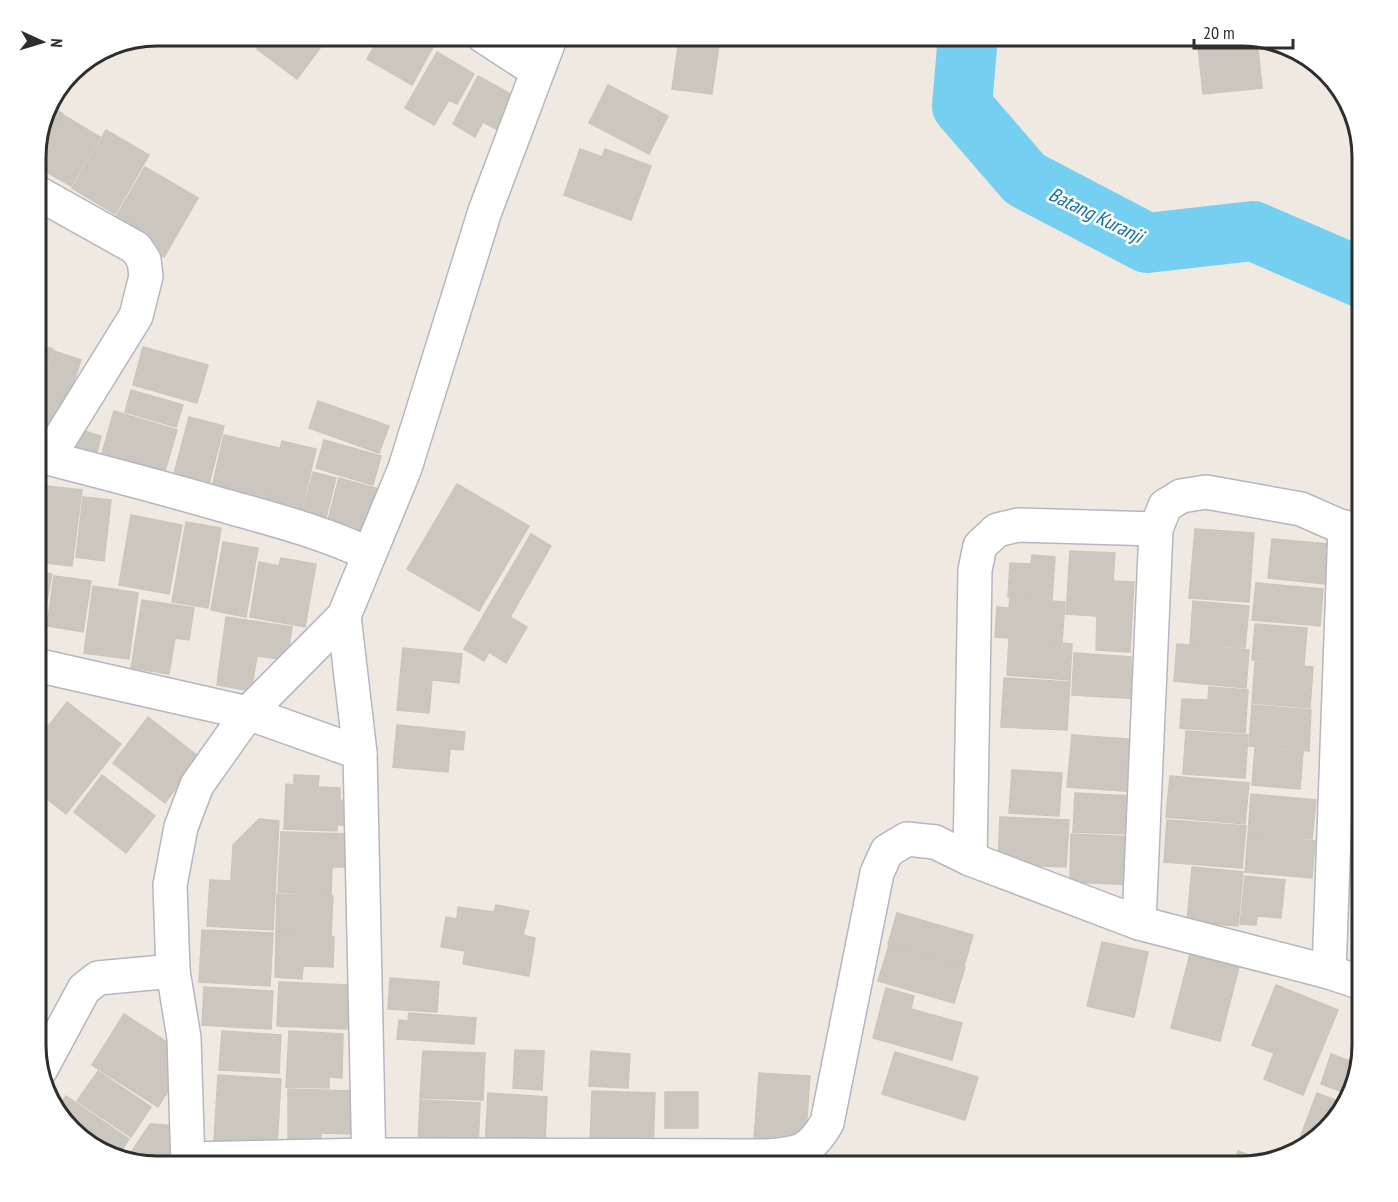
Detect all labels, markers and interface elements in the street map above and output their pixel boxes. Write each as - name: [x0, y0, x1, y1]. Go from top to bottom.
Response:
- north arrow: [12, 12, 72, 72]
- scale bar: [1194, 12, 1293, 50]
- text: 20 m: [1203, 21, 1235, 44]
- text: N: [47, 38, 67, 48]
- water label: Batang Kuranji: [1045, 181, 1150, 250]

